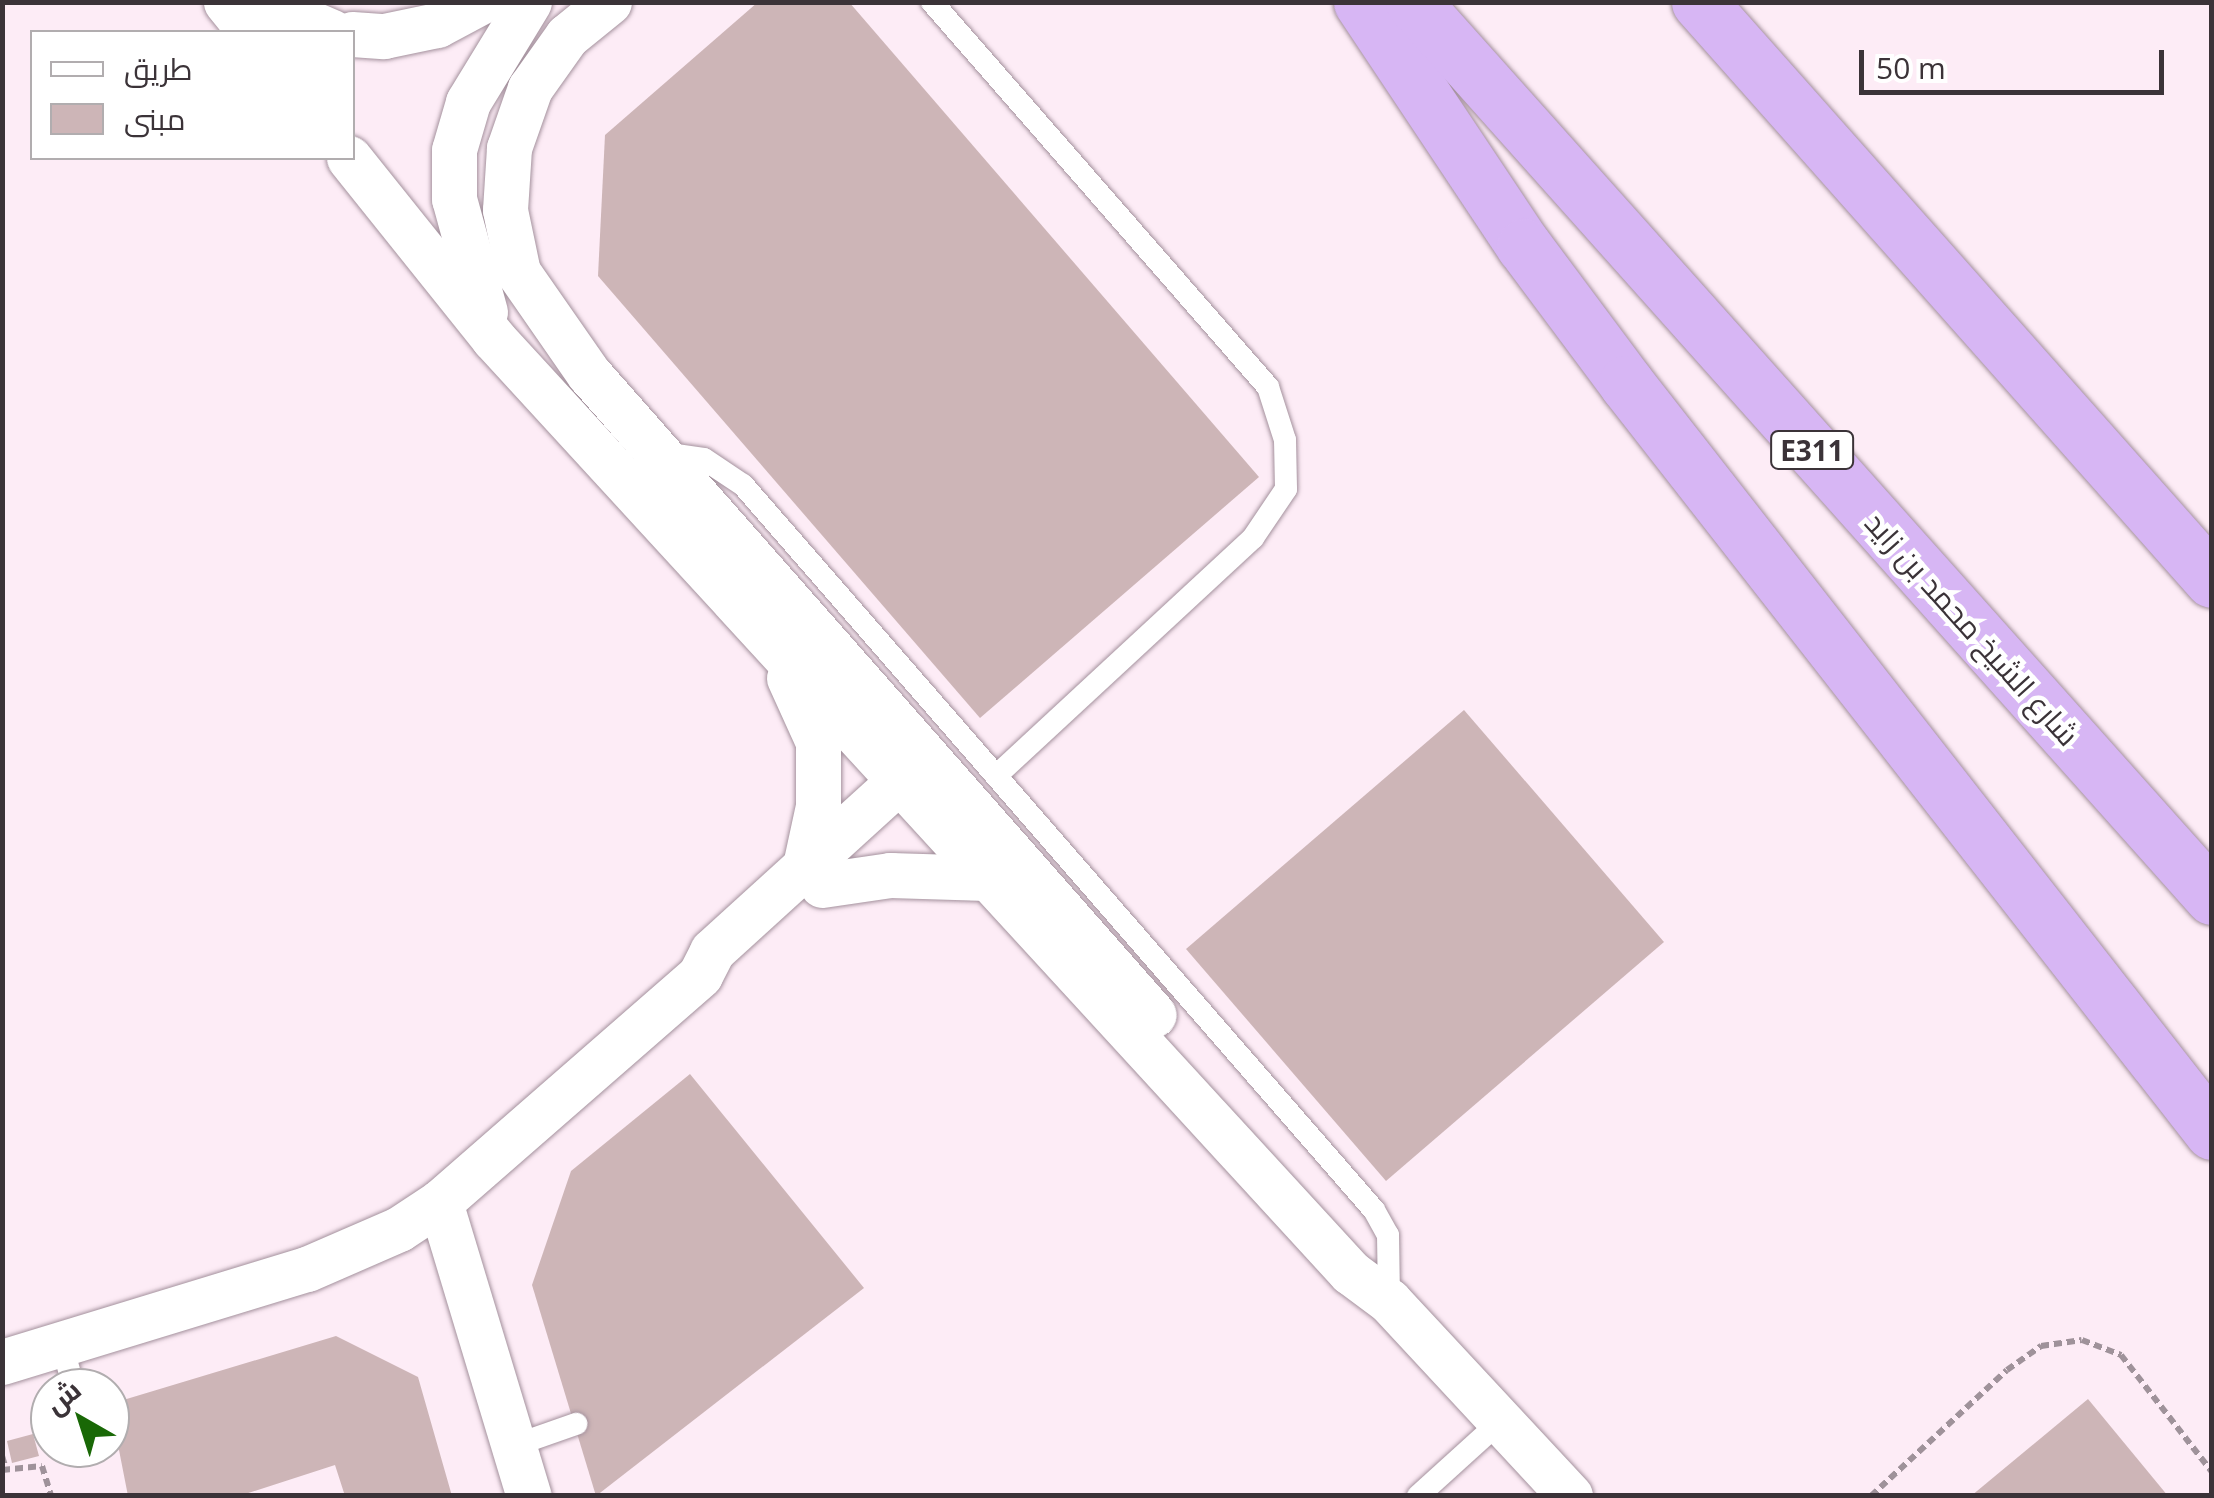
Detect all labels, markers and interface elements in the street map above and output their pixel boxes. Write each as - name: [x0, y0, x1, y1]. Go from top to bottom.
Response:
- legend: [30, 30, 355, 160]
- scale bar: [1864, 30, 2169, 92]
- text: 50 m: [1876, 47, 1946, 88]
- text: طريق: [124, 48, 193, 89]
- text: مبنى: [124, 98, 185, 139]
- road number: E311: [1770, 427, 1854, 473]
- street label: شارع الشيخ محمد بن زايد: [1858, 505, 2086, 753]
- north arrow: [30, 1368, 130, 1468]
- text: ش: [36, 1370, 88, 1422]

